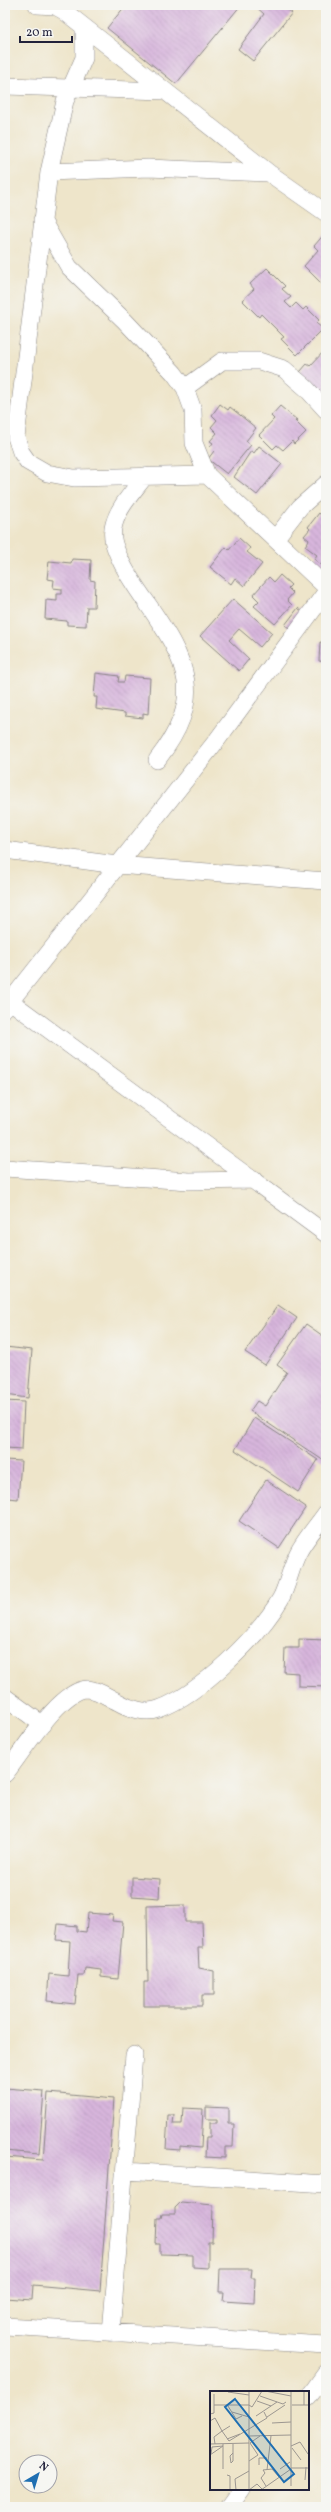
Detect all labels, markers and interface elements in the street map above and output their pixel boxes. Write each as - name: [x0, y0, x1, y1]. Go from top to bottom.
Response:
- scale bar: [20, 18, 72, 44]
- text: 20 m: [26, 25, 53, 41]
- inset map: [210, 2391, 309, 2490]
- north arrow: [18, 2454, 58, 2494]
- text: N: [35, 2459, 51, 2476]

